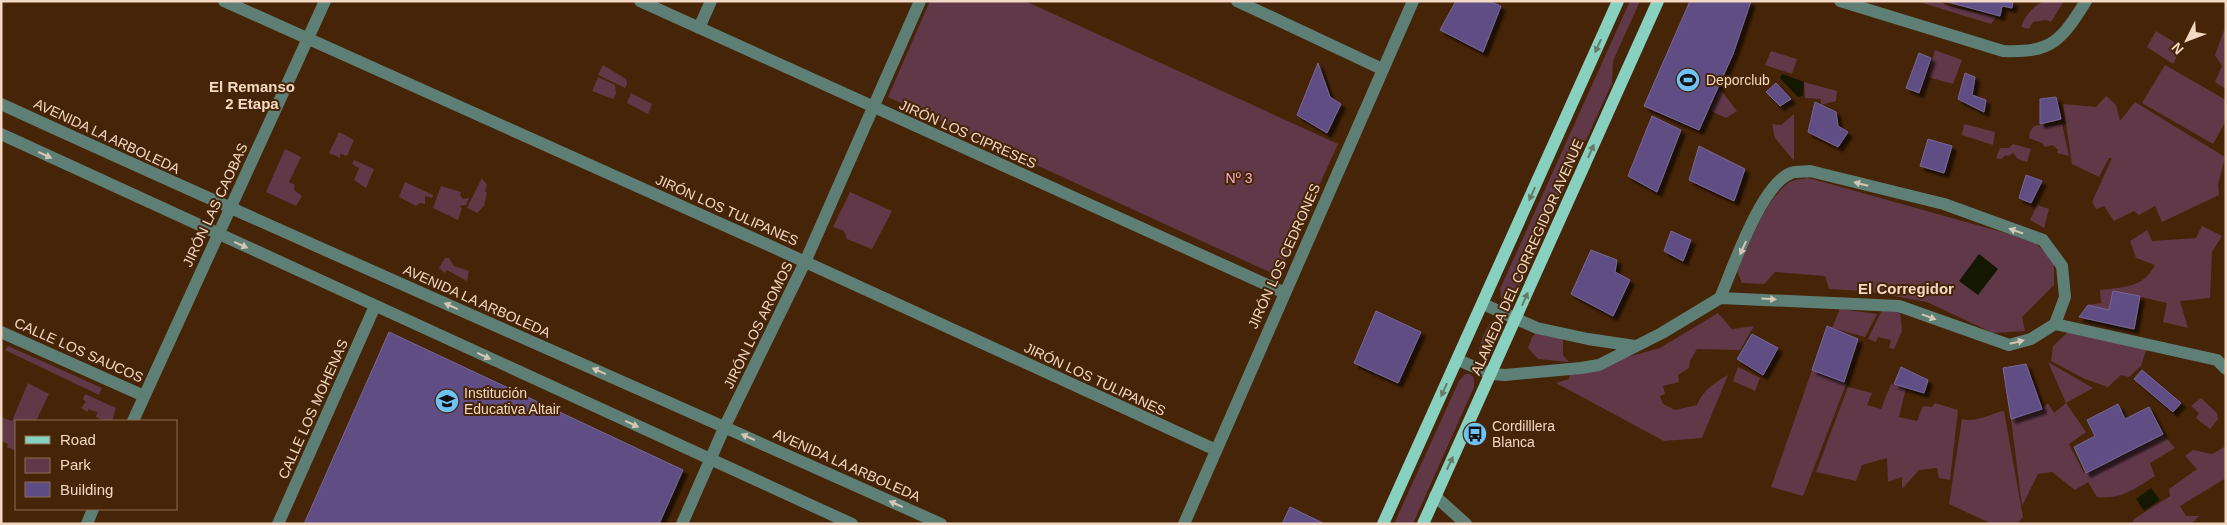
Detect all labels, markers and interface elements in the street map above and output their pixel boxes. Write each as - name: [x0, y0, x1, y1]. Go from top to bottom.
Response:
- north arrow: [2162, 15, 2212, 65]
- one-way arrow: [1593, 39, 1601, 53]
- text: N: [2168, 40, 2187, 58]
- sports icon: Deporclub: [1675, 67, 1701, 93]
- place label: Deporclub: [1706, 72, 1770, 88]
- district label: El Remanso 2 Etapa: [209, 78, 295, 112]
- street label: AVENIDA LA ARBOLEDA: [31, 95, 183, 177]
- street label: JIRÓN LOS CIPRESES: [897, 96, 1039, 172]
- street label: ALAMEDA DEL CORREGIDOR AVENUE: [1467, 136, 1587, 378]
- street label: JIRÓN LAS CAOBAS: [179, 141, 251, 269]
- one-way arrow: [1587, 144, 1595, 158]
- one-way arrow: [38, 151, 53, 159]
- park label: Nº 3: [1226, 170, 1253, 186]
- street label: JIRÓN LOS TULIPANES: [653, 171, 801, 249]
- one-way arrow: [1853, 180, 1869, 188]
- street label: JIRÓN LOS CEDRONES: [1245, 181, 1323, 331]
- one-way arrow: [1527, 187, 1535, 201]
- one-way arrow: [2009, 226, 2024, 234]
- one-way arrow: [234, 241, 248, 249]
- one-way arrow: [1738, 241, 1746, 255]
- street label: JIRÓN LOS AROMOS: [720, 259, 796, 391]
- street label: AVENIDA LA ARBOLEDA: [401, 261, 554, 341]
- district label: El Corregidor: [1858, 280, 1954, 297]
- one-way arrow: [1520, 292, 1529, 307]
- one-way arrow: [1761, 296, 1777, 304]
- one-way arrow: [444, 302, 458, 310]
- street label: CALLE LOS SAUCOS: [12, 314, 146, 386]
- one-way arrow: [1922, 314, 1937, 321]
- street label: CALLE LOS MOHENAS: [275, 337, 351, 481]
- one-way arrow: [2010, 338, 2025, 346]
- street label: JIRÓN LOS TULIPANES: [1022, 339, 1168, 419]
- one-way arrow: [477, 352, 491, 360]
- one-way arrow: [592, 367, 606, 375]
- one-way arrow: [1440, 383, 1448, 398]
- place label: Institución Educativa Altair: [464, 385, 561, 417]
- school or university icon: Institución Educativa Altair: [434, 388, 460, 414]
- place label: Cordilllera Blanca: [1492, 418, 1555, 450]
- legend: [15, 420, 178, 510]
- one-way arrow: [625, 420, 639, 428]
- bus stop icon: Cordilllera Blanca: [1462, 421, 1488, 447]
- street label: AVENIDA LA ARBOLEDA: [771, 425, 924, 505]
- text: Road: [60, 431, 96, 448]
- one-way arrow: [741, 432, 755, 440]
- text: Park: [60, 456, 91, 473]
- one-way arrow: [1447, 456, 1455, 470]
- text: Building: [60, 481, 113, 498]
- one-way arrow: [889, 499, 903, 507]

